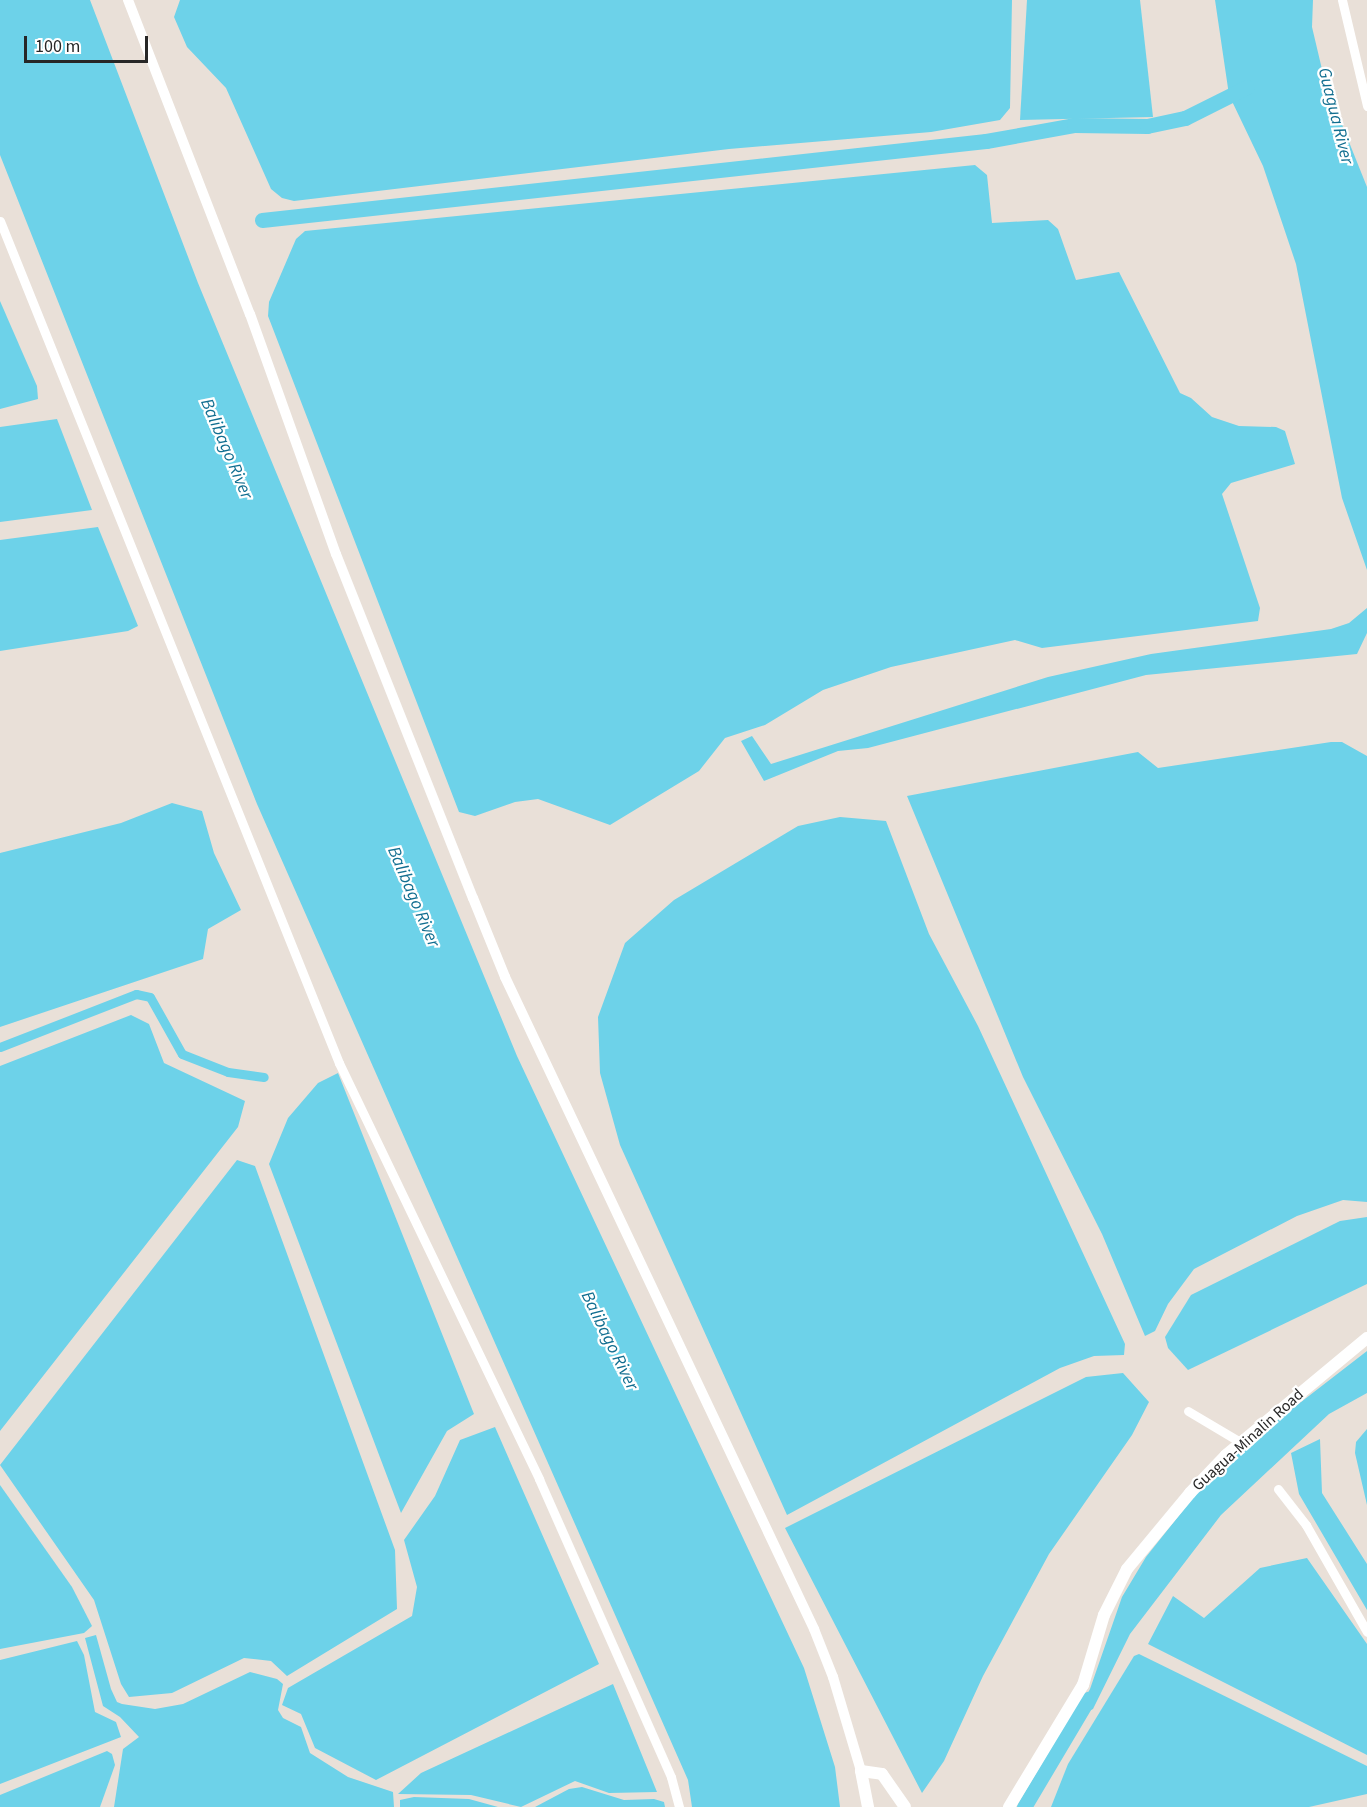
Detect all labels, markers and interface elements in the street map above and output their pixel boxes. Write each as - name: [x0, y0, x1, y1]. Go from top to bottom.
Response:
- scale bar: [27, 24, 152, 62]
- text: 100 m: [35, 34, 80, 59]
- water label: Guagua River: [1313, 65, 1357, 167]
- water label: Balibago River: [195, 395, 257, 503]
- water label: Balibago River: [382, 843, 444, 951]
- water label: Balibago River: [576, 1288, 642, 1394]
- street label: Guagua-Minalin Road: [1188, 1385, 1308, 1495]

